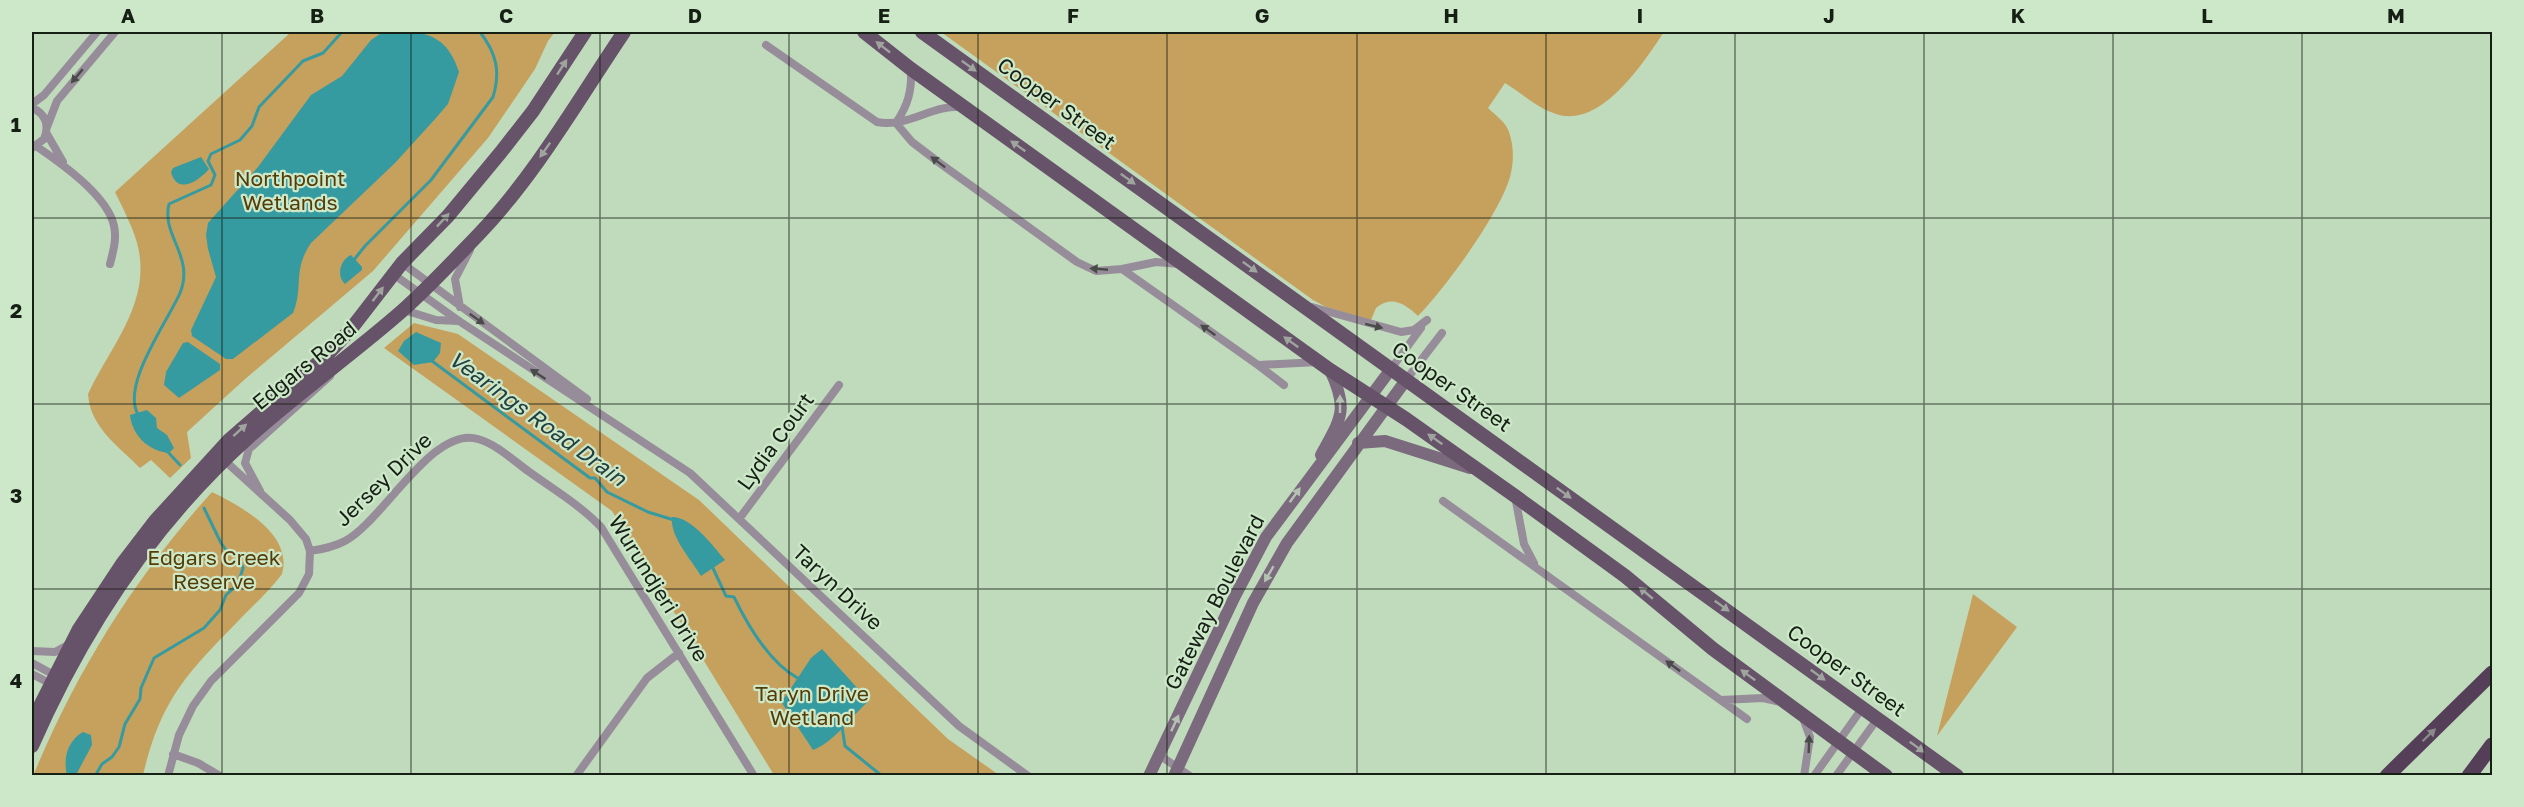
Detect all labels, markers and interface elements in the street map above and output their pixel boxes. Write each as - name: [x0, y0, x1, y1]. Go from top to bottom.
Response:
- text: A: [121, 3, 135, 27]
- text: B: [310, 3, 324, 27]
- text: C: [499, 3, 513, 27]
- text: D: [688, 3, 702, 27]
- text: E: [878, 3, 890, 27]
- text: F: [1067, 3, 1079, 27]
- text: G: [1255, 3, 1269, 27]
- text: H: [1443, 3, 1459, 27]
- text: I: [1637, 3, 1643, 27]
- text: J: [1823, 3, 1835, 27]
- text: K: [2011, 3, 2026, 27]
- text: L: [2201, 3, 2213, 27]
- text: M: [2387, 3, 2405, 27]
- one-way arrow: [875, 41, 891, 54]
- street label: Cooper Street: [993, 51, 1121, 155]
- one-way arrow: [556, 59, 568, 75]
- one-way arrow: [961, 60, 977, 72]
- one-way arrow: [72, 69, 84, 84]
- text: 1: [11, 112, 21, 136]
- one-way arrow: [539, 141, 551, 157]
- one-way arrow: [1010, 141, 1026, 152]
- one-way arrow: [931, 156, 946, 168]
- park label: Northpoint Wetlands: [235, 165, 345, 215]
- one-way arrow: [1120, 173, 1136, 185]
- one-way arrow: [436, 213, 450, 228]
- one-way arrow: [1242, 261, 1258, 273]
- one-way arrow: [1089, 264, 1108, 274]
- one-way arrow: [372, 286, 384, 302]
- text: 2: [10, 298, 22, 322]
- one-way arrow: [468, 313, 484, 325]
- street label: Edgars Road: [247, 315, 361, 415]
- one-way arrow: [1365, 321, 1384, 331]
- one-way arrow: [1201, 324, 1217, 336]
- street label: Cooper Street: [1387, 335, 1517, 437]
- one-way arrow: [1283, 336, 1299, 348]
- water label: Vearings Road Drain: [444, 345, 633, 492]
- one-way arrow: [530, 368, 546, 379]
- street label: Lydia Court: [731, 387, 819, 495]
- one-way arrow: [1336, 394, 1345, 413]
- one-way arrow: [232, 424, 247, 437]
- street label: Jersey Drive: [329, 427, 437, 531]
- one-way arrow: [1427, 434, 1443, 445]
- text: 3: [10, 483, 22, 507]
- one-way arrow: [1555, 487, 1571, 499]
- one-way arrow: [1289, 488, 1301, 504]
- street label: Wurundjeri Drive: [603, 510, 715, 666]
- street label: Gateway Boulevard: [1159, 510, 1269, 694]
- street label: Taryn Drive: [788, 539, 888, 635]
- park label: Edgars Creek Reserve: [147, 544, 281, 594]
- one-way arrow: [1264, 566, 1274, 583]
- one-way arrow: [1639, 587, 1654, 600]
- one-way arrow: [1714, 600, 1730, 612]
- street label: Cooper Street: [1783, 618, 1911, 722]
- one-way arrow: [1666, 661, 1681, 673]
- text: 4: [10, 668, 22, 692]
- one-way arrow: [1741, 669, 1757, 681]
- one-way arrow: [1810, 669, 1826, 681]
- park label: Taryn Drive Wetland: [755, 680, 869, 730]
- one-way arrow: [1170, 714, 1179, 731]
- one-way arrow: [2422, 728, 2436, 742]
- one-way arrow: [1805, 734, 1814, 753]
- one-way arrow: [1909, 741, 1925, 753]

